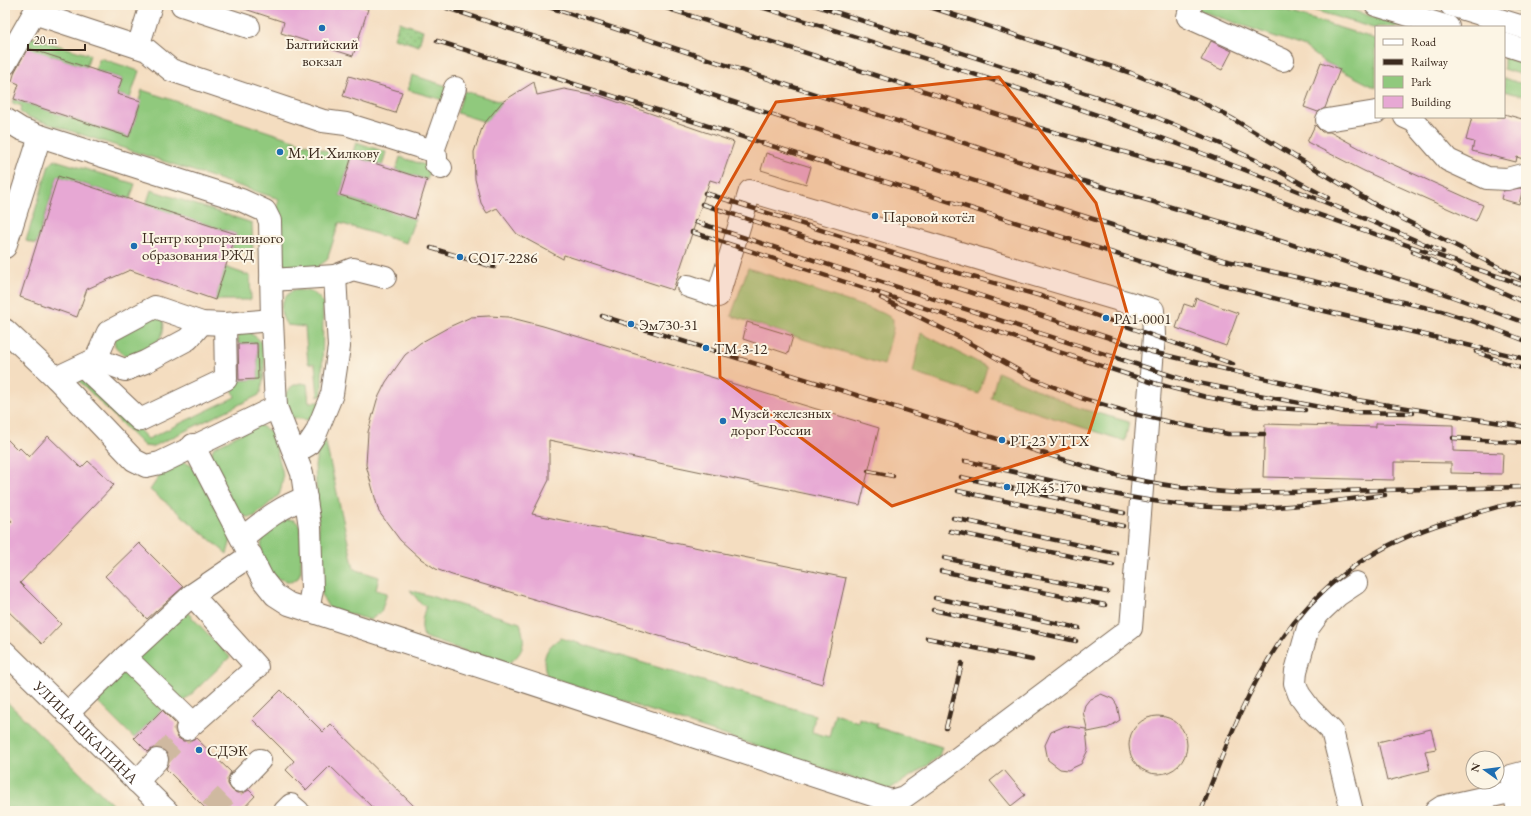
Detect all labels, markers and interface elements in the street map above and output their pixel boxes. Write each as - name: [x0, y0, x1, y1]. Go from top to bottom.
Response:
- marker: Балтийский вокзал: [317, 23, 327, 33]
- scale bar: [28, 26, 85, 52]
- legend: [1375, 26, 1505, 118]
- text: 20 m: [34, 32, 58, 48]
- place label: Балтийский вокзал: [286, 34, 359, 70]
- text: Road: [1411, 34, 1437, 50]
- text: Railway: [1411, 54, 1449, 70]
- text: Park: [1411, 74, 1432, 90]
- text: Building: [1411, 94, 1452, 110]
- place label: М. И. Хилкову: [288, 143, 380, 162]
- marker: М. И. Хилкову: [275, 147, 285, 157]
- place label: Паровой котёл: [883, 207, 975, 226]
- marker: Паровой котёл: [870, 211, 880, 221]
- place label: Центр корпоративного образования РЖД: [142, 228, 283, 264]
- marker: Центр корпоративного образования РЖД: [129, 241, 139, 251]
- place label: СО17-2286: [468, 248, 537, 267]
- marker: СО17-2286: [455, 252, 465, 262]
- place label: РА1-0001: [1114, 309, 1171, 328]
- marker: РА1-0001: [1101, 313, 1111, 323]
- place label: Эм730-31: [639, 315, 698, 334]
- marker: Эм730-31: [626, 319, 636, 329]
- place label: ТМ-3-12: [714, 339, 768, 358]
- marker: ТМ-3-12: [701, 343, 711, 353]
- place label: Музей железных дорог России: [731, 403, 832, 439]
- marker: Музей железных дорог России: [718, 416, 728, 426]
- place label: РТ-23 УТТХ: [1010, 431, 1090, 450]
- marker: РТ-23 УТТХ: [997, 435, 1007, 445]
- place label: ДЖ45-170: [1015, 478, 1080, 497]
- marker: ДЖ45-170: [1002, 482, 1012, 492]
- street label: УЛИЦА ШКАПИНА: [29, 676, 143, 788]
- place label: СДЭК: [207, 741, 248, 760]
- marker: СДЭК: [194, 745, 204, 755]
- north arrow: [1465, 750, 1505, 790]
- text: N: [1467, 761, 1483, 774]

